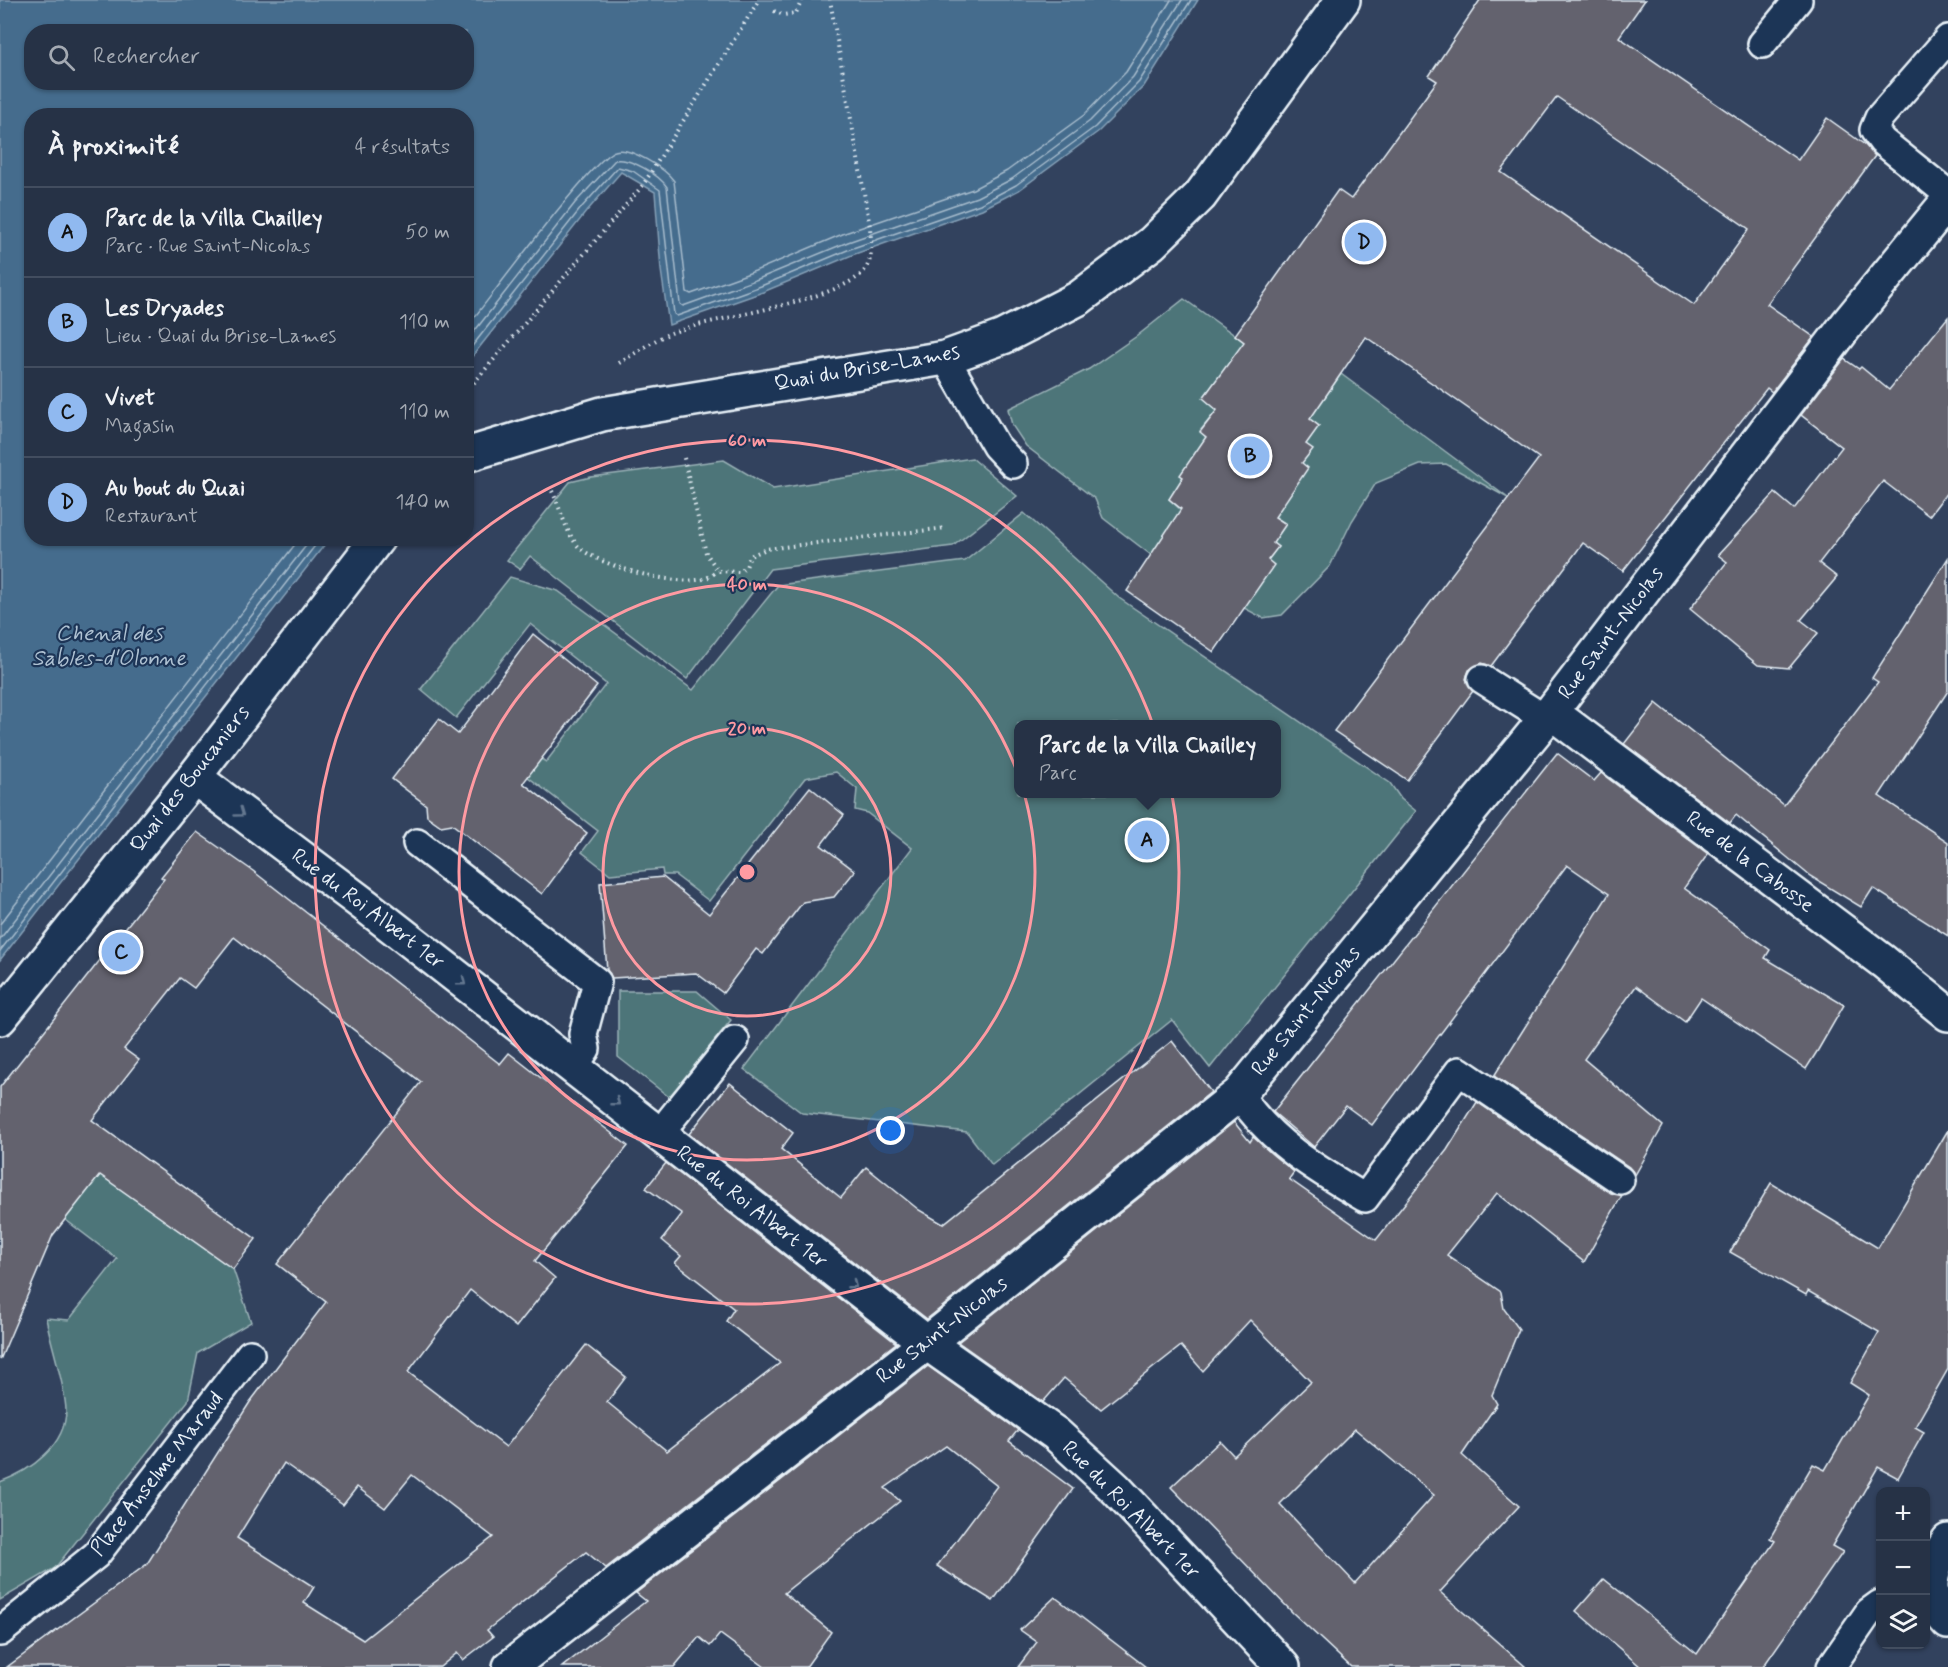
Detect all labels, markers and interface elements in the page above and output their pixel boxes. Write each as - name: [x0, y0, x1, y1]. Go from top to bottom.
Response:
- search box: [24, 24, 474, 90]
- icon: search: [45, 41, 78, 74]
- text: Rechercher: [93, 43, 200, 71]
- text: À proximité: [48, 130, 179, 164]
- text: 4 résultats: [355, 134, 450, 161]
- text: Parc de la Villa Chailley: [105, 205, 322, 233]
- text: A: [61, 219, 74, 246]
- text: 50 m: [405, 219, 450, 246]
- pin: D: [1344, 220, 1384, 264]
- text: Parc · Rue Saint-Nicolas: [105, 233, 310, 260]
- text: Les Dryades: [105, 295, 224, 323]
- text: B: [61, 309, 74, 336]
- text: 110 m: [399, 309, 450, 336]
- text: Lieu · Quai du Brise-Lames: [105, 323, 336, 350]
- street label: Quai du Brise-Lames: [772, 338, 962, 398]
- text: Vivet: [105, 385, 155, 413]
- text: C: [60, 399, 75, 426]
- text: 110 m: [399, 399, 450, 426]
- text: Magasin: [105, 413, 175, 440]
- text: 60 m: [728, 429, 766, 453]
- pin: B: [1230, 434, 1270, 478]
- text: Au bout du Quai: [105, 475, 245, 503]
- text: D: [61, 489, 74, 516]
- text: 140 m: [396, 489, 450, 516]
- text: Restaurant: [105, 503, 198, 530]
- street label: Rue Saint-Nicolas: [1552, 561, 1670, 705]
- text: 40 m: [727, 573, 767, 597]
- water label: Chenal des Sables-d'Olonne: [32, 620, 187, 673]
- street label: Quai des Boucaniers: [124, 700, 256, 858]
- text: 20 m: [728, 717, 766, 741]
- popup: [1014, 720, 1281, 798]
- text: Parc de la Villa Chailley: [1039, 732, 1256, 760]
- text: Parc: [1039, 760, 1077, 787]
- street label: Rue de la Cabosse: [1680, 805, 1820, 919]
- one-way arrow: [233, 806, 244, 817]
- pin: A: [1128, 818, 1166, 862]
- street label: Rue du Roi Albert 1er: [286, 842, 450, 976]
- centre of rings: [737, 862, 757, 882]
- pin: C: [102, 930, 140, 974]
- street label: Rue Saint-Nicolas: [1245, 940, 1367, 1082]
- one-way arrow: [456, 974, 467, 985]
- one-way arrow: [609, 1094, 620, 1105]
- your location: [876, 1116, 905, 1145]
- street label: Rue du Roi Albert 1er: [670, 1139, 834, 1275]
- street label: Rue Saint-Nicolas: [870, 1270, 1014, 1390]
- one-way arrow: [847, 1278, 858, 1289]
- street label: Place Anselme Maraud: [84, 1386, 230, 1562]
- street label: Rue du Roi Albert 1er: [1056, 1435, 1206, 1585]
- map controls: [1876, 1487, 1930, 1649]
- button: +: [1876, 1487, 1930, 1541]
- button: −: [1876, 1541, 1930, 1595]
- button: layers: [1876, 1595, 1930, 1649]

